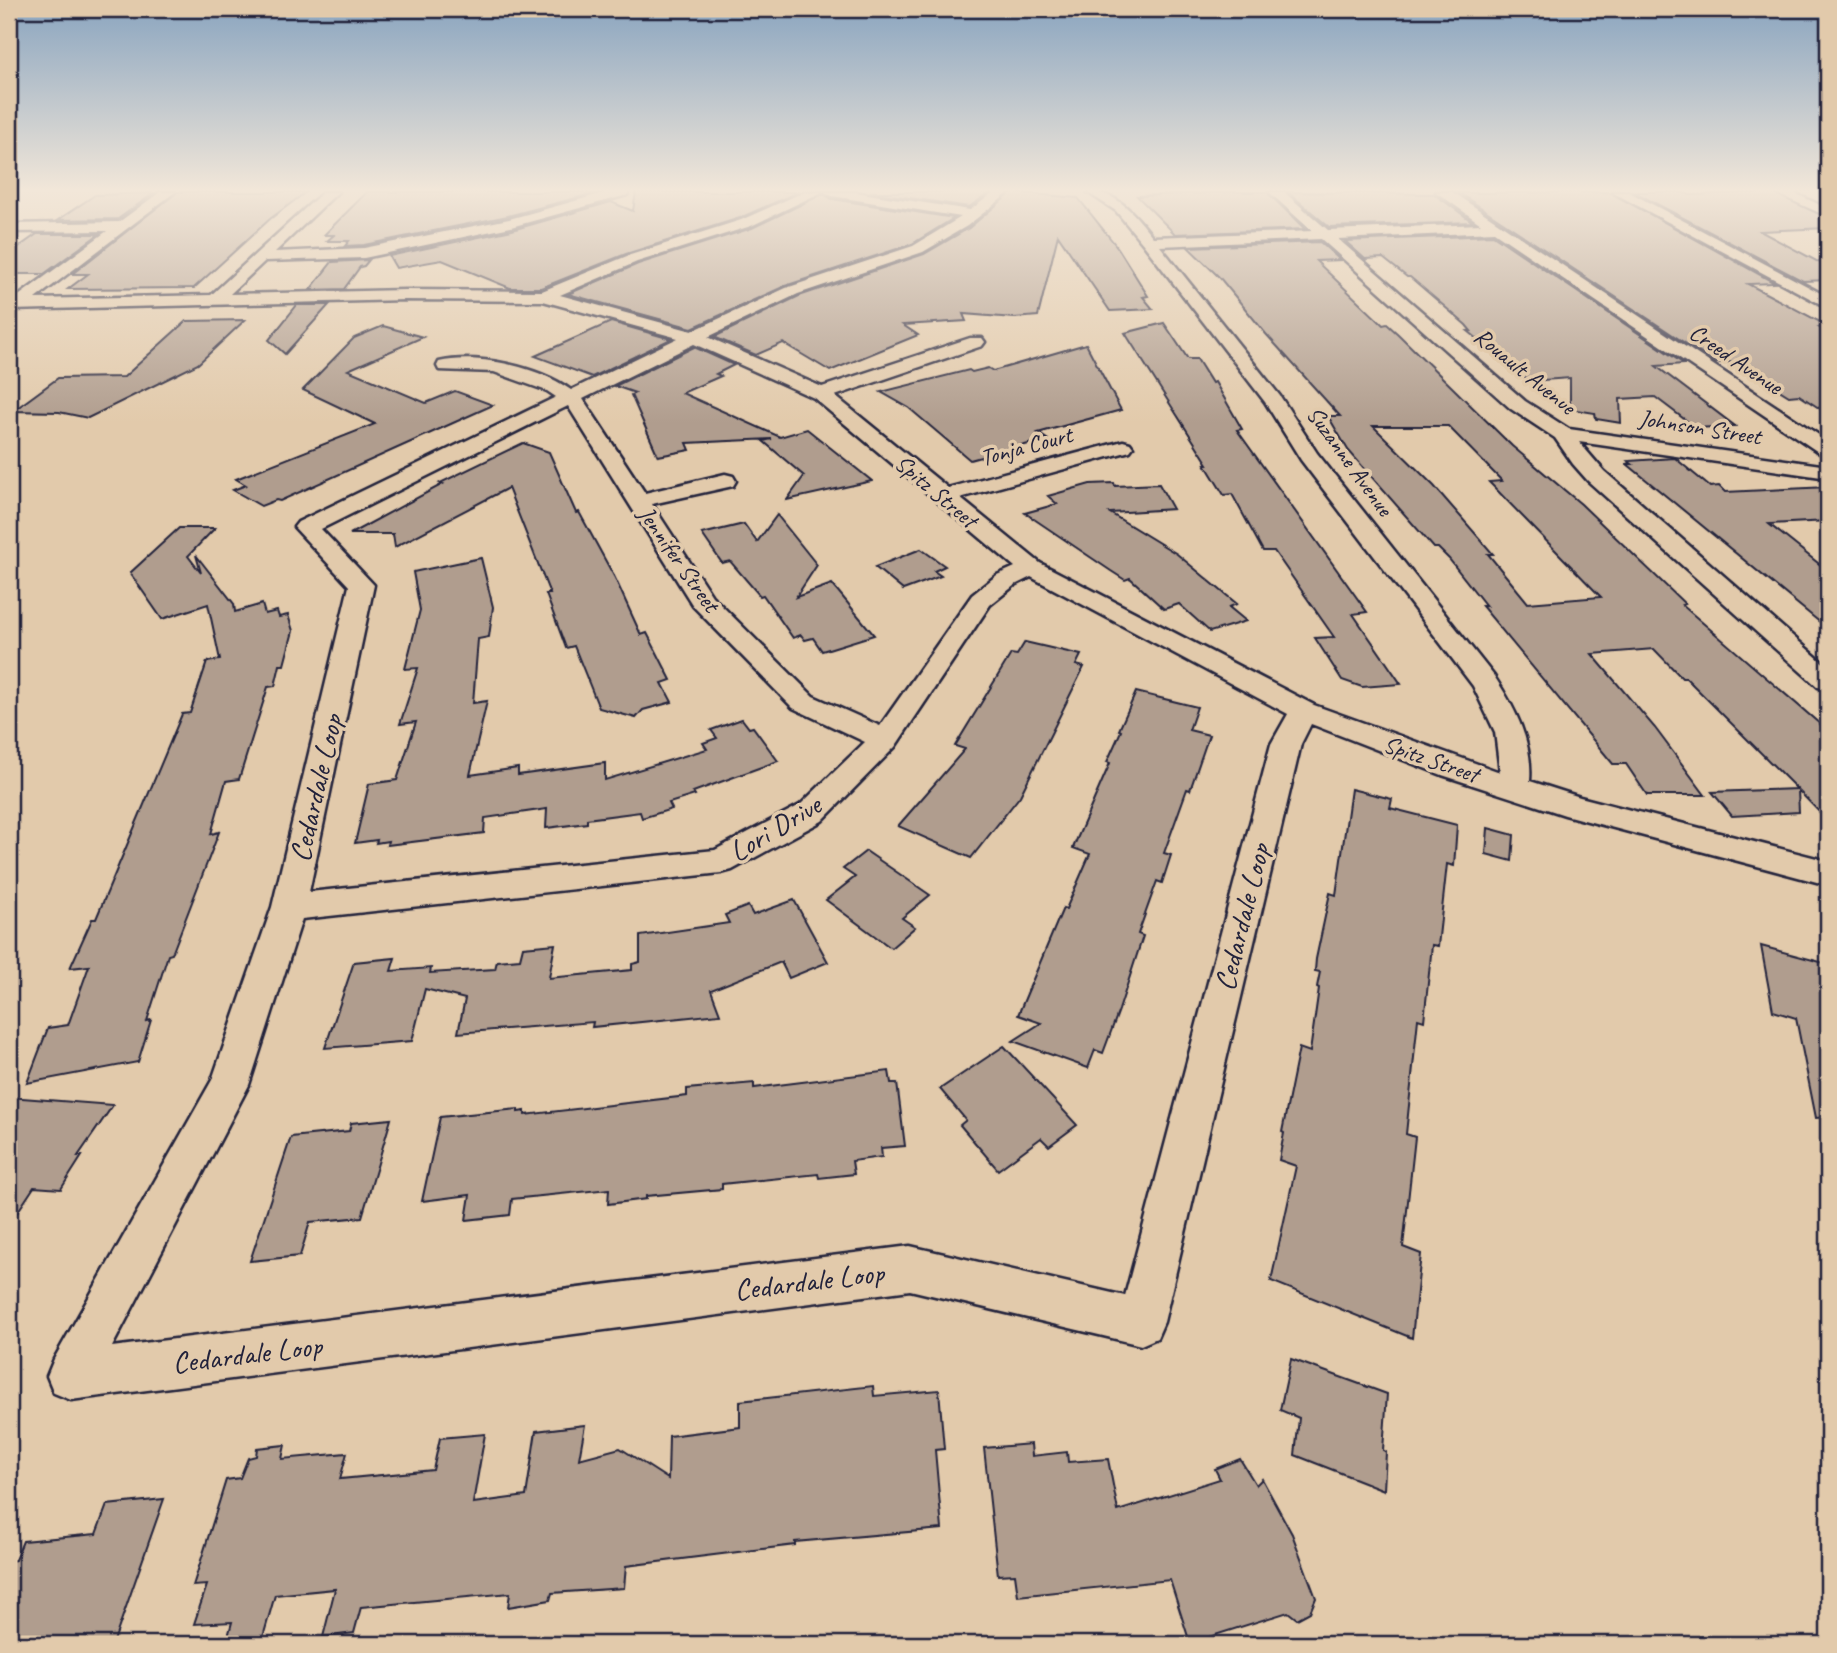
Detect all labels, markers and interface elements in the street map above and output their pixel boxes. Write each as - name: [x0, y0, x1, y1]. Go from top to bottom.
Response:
- street label: Creed Avenue: [1684, 317, 1790, 402]
- street label: Rouault Avenue: [1468, 321, 1584, 422]
- street label: Suzanne Avenue: [1300, 400, 1401, 524]
- street label: Johnson Street: [1636, 402, 1765, 452]
- street label: Tonja Court: [977, 419, 1077, 473]
- street label: Spitz Street: [889, 448, 986, 536]
- street label: Jennifer Street: [631, 500, 727, 619]
- street label: Cedardale Loop: [281, 709, 352, 865]
- street label: Spitz Street: [1380, 729, 1485, 790]
- street label: Lori Drive: [722, 785, 830, 870]
- street label: Cedardale Loop: [1205, 838, 1279, 994]
- street label: Cedardale Loop: [732, 1253, 887, 1309]
- street label: Cedardale Loop: [170, 1326, 325, 1382]

